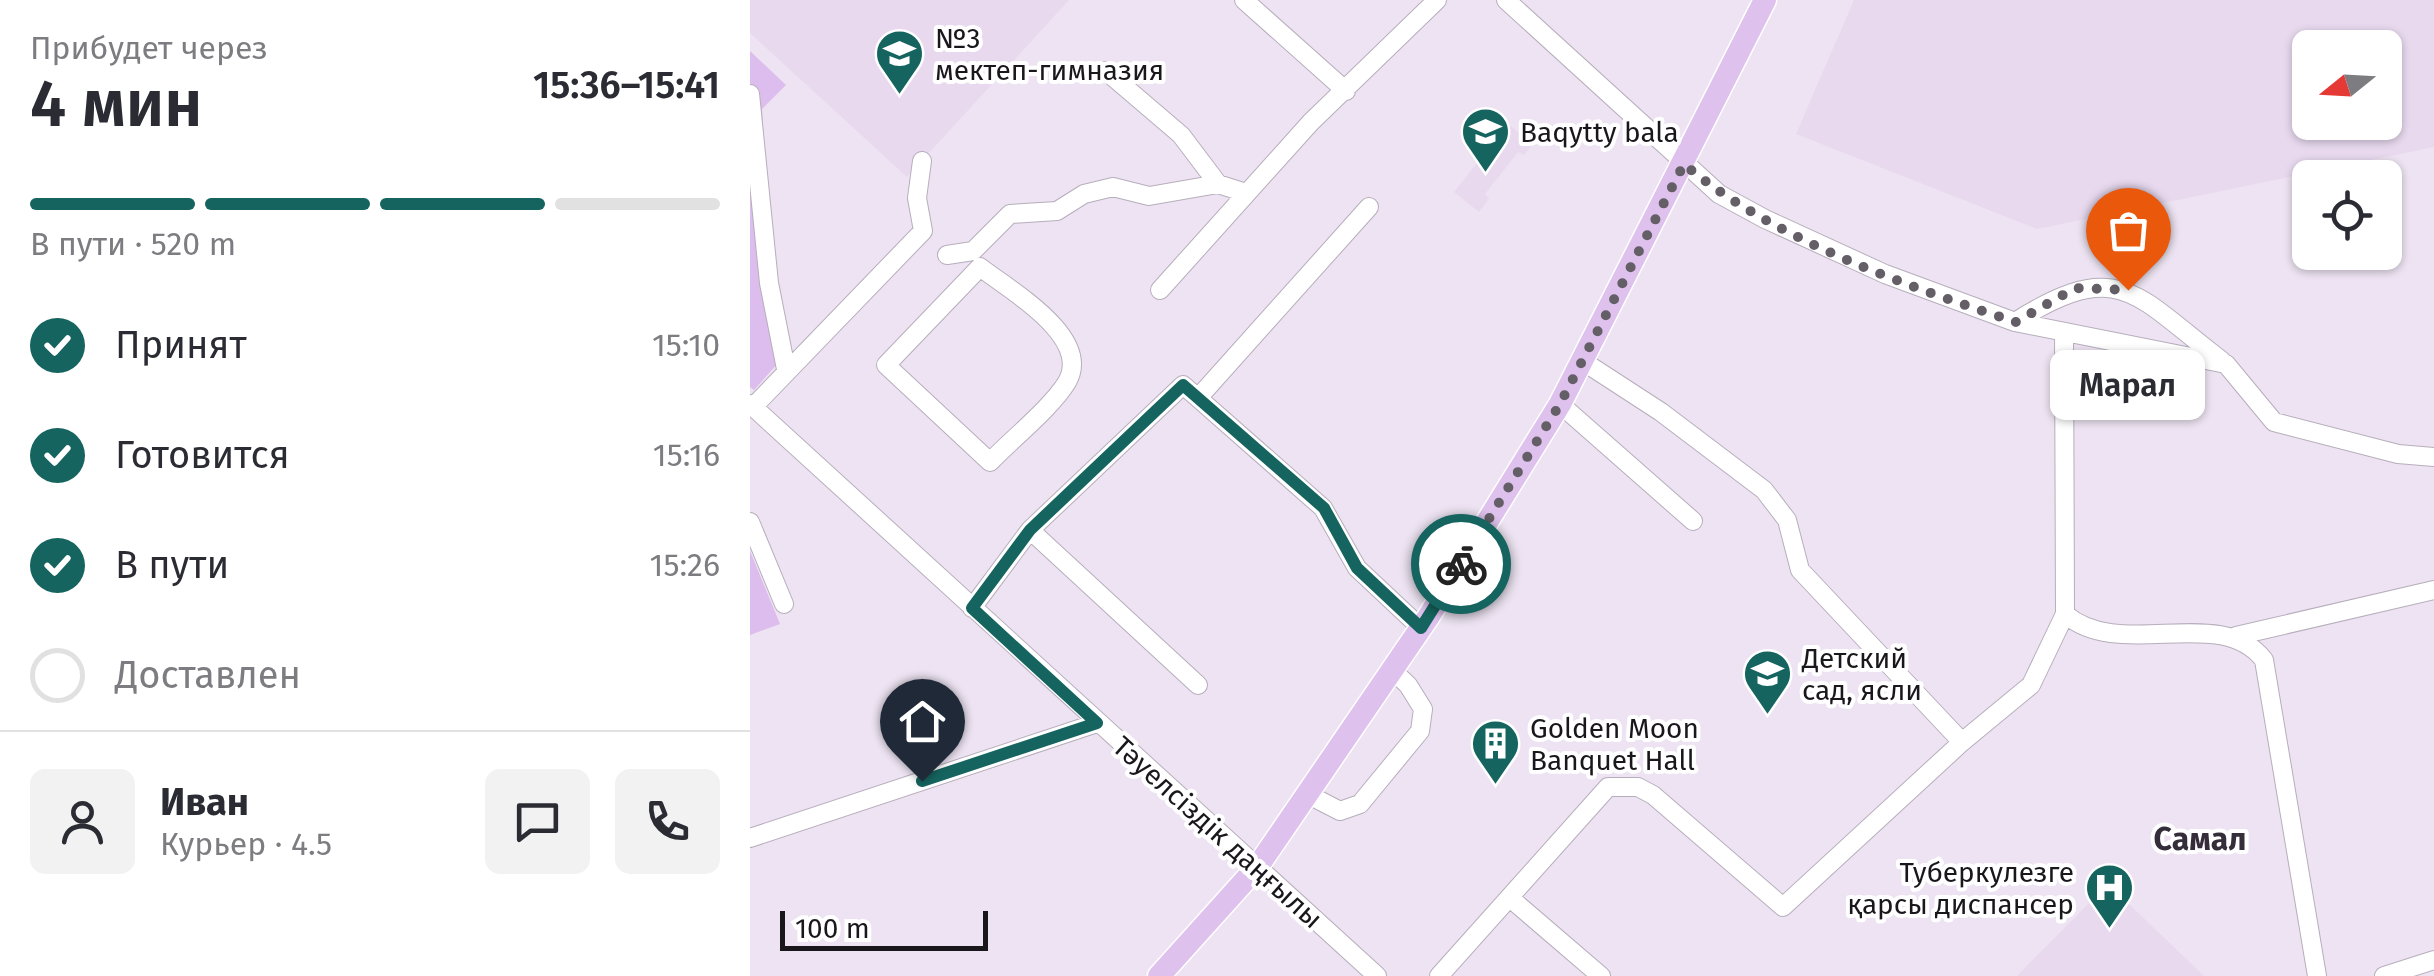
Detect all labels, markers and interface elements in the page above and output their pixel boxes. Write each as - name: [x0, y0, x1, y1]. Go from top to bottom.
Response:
- place label: №3 мектеп-гимназия: [935, 22, 1164, 87]
- school or university icon: №3 мектеп-гимназия: [874, 28, 926, 96]
- text: Прибудет через: [30, 29, 268, 67]
- north arrow: [2292, 30, 2402, 140]
- map controls: [2292, 30, 2402, 270]
- text: 15:36–15:41: [533, 62, 720, 108]
- text: 4 мин: [30, 65, 202, 143]
- school or university icon: Baqytty bala: [1459, 106, 1511, 174]
- place label: Baqytty bala: [1520, 116, 1679, 149]
- button: locate: [2292, 160, 2402, 270]
- pin: [2086, 188, 2171, 291]
- icon: bag: [2101, 203, 2156, 258]
- text: В пути · 520 m: [30, 225, 236, 263]
- icon: check: [30, 318, 85, 373]
- text: Принят: [115, 322, 247, 368]
- text: 15:10: [652, 326, 720, 364]
- callout: Марал: [2050, 350, 2206, 420]
- text: Марал: [2079, 366, 2176, 404]
- icon: check: [30, 428, 85, 483]
- text: Готовится: [115, 432, 290, 478]
- text: 15:16: [653, 436, 720, 474]
- courier: [1411, 514, 1511, 614]
- icon: bike: [1434, 537, 1489, 592]
- icon: check: [30, 538, 85, 593]
- text: В пути: [115, 542, 229, 588]
- text: 15:26: [650, 546, 720, 584]
- place label: Детский сад, ясли: [1801, 642, 1922, 707]
- school or university icon: Детский сад, ясли: [1741, 648, 1793, 716]
- text: Доставлен: [115, 652, 301, 698]
- pin: [880, 679, 965, 782]
- icon: home: [895, 694, 950, 749]
- place label: Golden Moon Banquet Hall: [1530, 712, 1699, 777]
- building icon: Golden Moon Banquet Hall: [1469, 718, 1521, 786]
- street label: Тәуелсіздік даңғылы: [1106, 730, 1329, 935]
- button: person: [30, 769, 135, 874]
- button: chat: [485, 769, 590, 874]
- button: phone: [615, 769, 720, 874]
- text: Иван: [160, 779, 249, 825]
- district label: Самал: [2154, 820, 2246, 858]
- text: Курьер · 4.5: [160, 825, 332, 863]
- place label: Туберкулезге қарсы диспансер: [1847, 856, 2074, 921]
- hospital icon: Туберкулезге қарсы диспансер: [2083, 862, 2135, 930]
- scale bar: [780, 906, 988, 950]
- text: 100 m: [795, 912, 870, 945]

